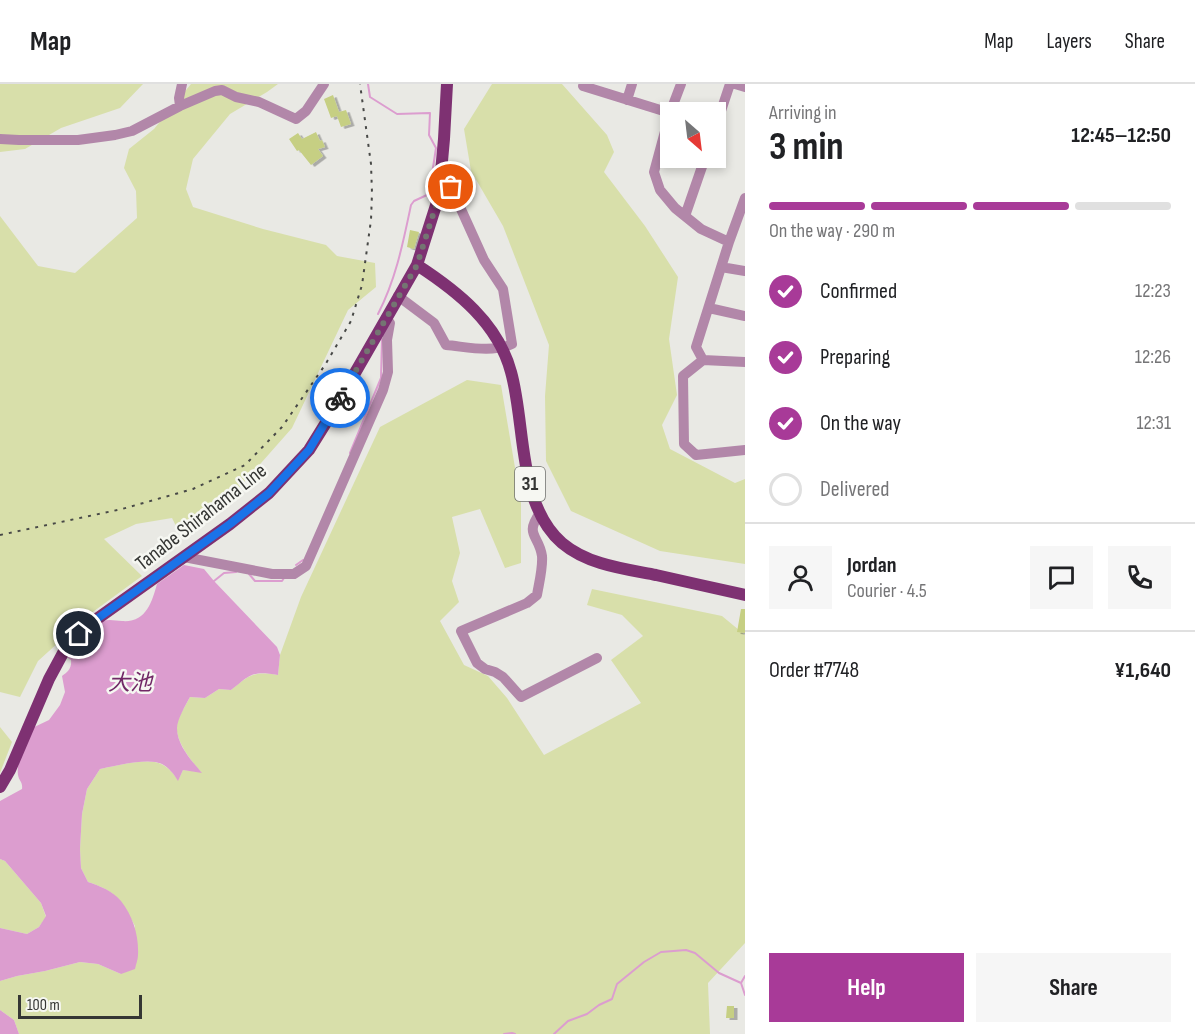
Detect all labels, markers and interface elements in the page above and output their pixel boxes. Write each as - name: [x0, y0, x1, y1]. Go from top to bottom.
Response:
- text: Map: [30, 25, 71, 58]
- text: Map: [984, 29, 1013, 54]
- text: Layers: [1046, 29, 1092, 54]
- text: Share: [1125, 29, 1165, 54]
- text: Arriving in: [769, 101, 837, 125]
- north arrow: [660, 102, 726, 168]
- map controls: [660, 102, 726, 168]
- text: 12:45–12:50: [1071, 122, 1171, 149]
- text: 3 min: [769, 124, 844, 171]
- pin: [425, 161, 476, 212]
- icon: bag: [434, 170, 467, 203]
- text: On the way · 290 m: [769, 219, 895, 243]
- icon: check: [769, 275, 802, 308]
- text: Confirmed: [820, 278, 897, 305]
- text: 12:23: [1135, 279, 1171, 303]
- icon: check: [769, 341, 802, 374]
- text: Preparing: [820, 344, 890, 371]
- text: 12:26: [1135, 345, 1171, 369]
- courier: [310, 368, 370, 428]
- icon: bike: [324, 382, 357, 415]
- icon: check: [769, 407, 802, 440]
- text: On the way: [820, 410, 901, 437]
- text: 12:31: [1136, 411, 1171, 435]
- street label: Tanabe Shirahama Line: [130, 458, 272, 576]
- road number: 31: [515, 467, 545, 501]
- text: Delivered: [820, 476, 889, 503]
- button: person: [769, 546, 832, 609]
- button: chat: [1030, 546, 1093, 609]
- button: phone: [1108, 546, 1171, 609]
- text: Jordan: [847, 552, 896, 579]
- text: Courier · 4.5: [847, 579, 927, 603]
- pin: [53, 608, 104, 659]
- icon: home: [62, 617, 95, 650]
- text: Order #7748: [769, 657, 859, 684]
- text: ¥1,640: [1114, 657, 1171, 684]
- water label: 大池: [108, 670, 154, 697]
- button: Help: [769, 953, 964, 1022]
- button: Share: [976, 953, 1171, 1022]
- scale bar: [18, 992, 142, 1020]
- text: 100 m: [27, 996, 60, 1015]

